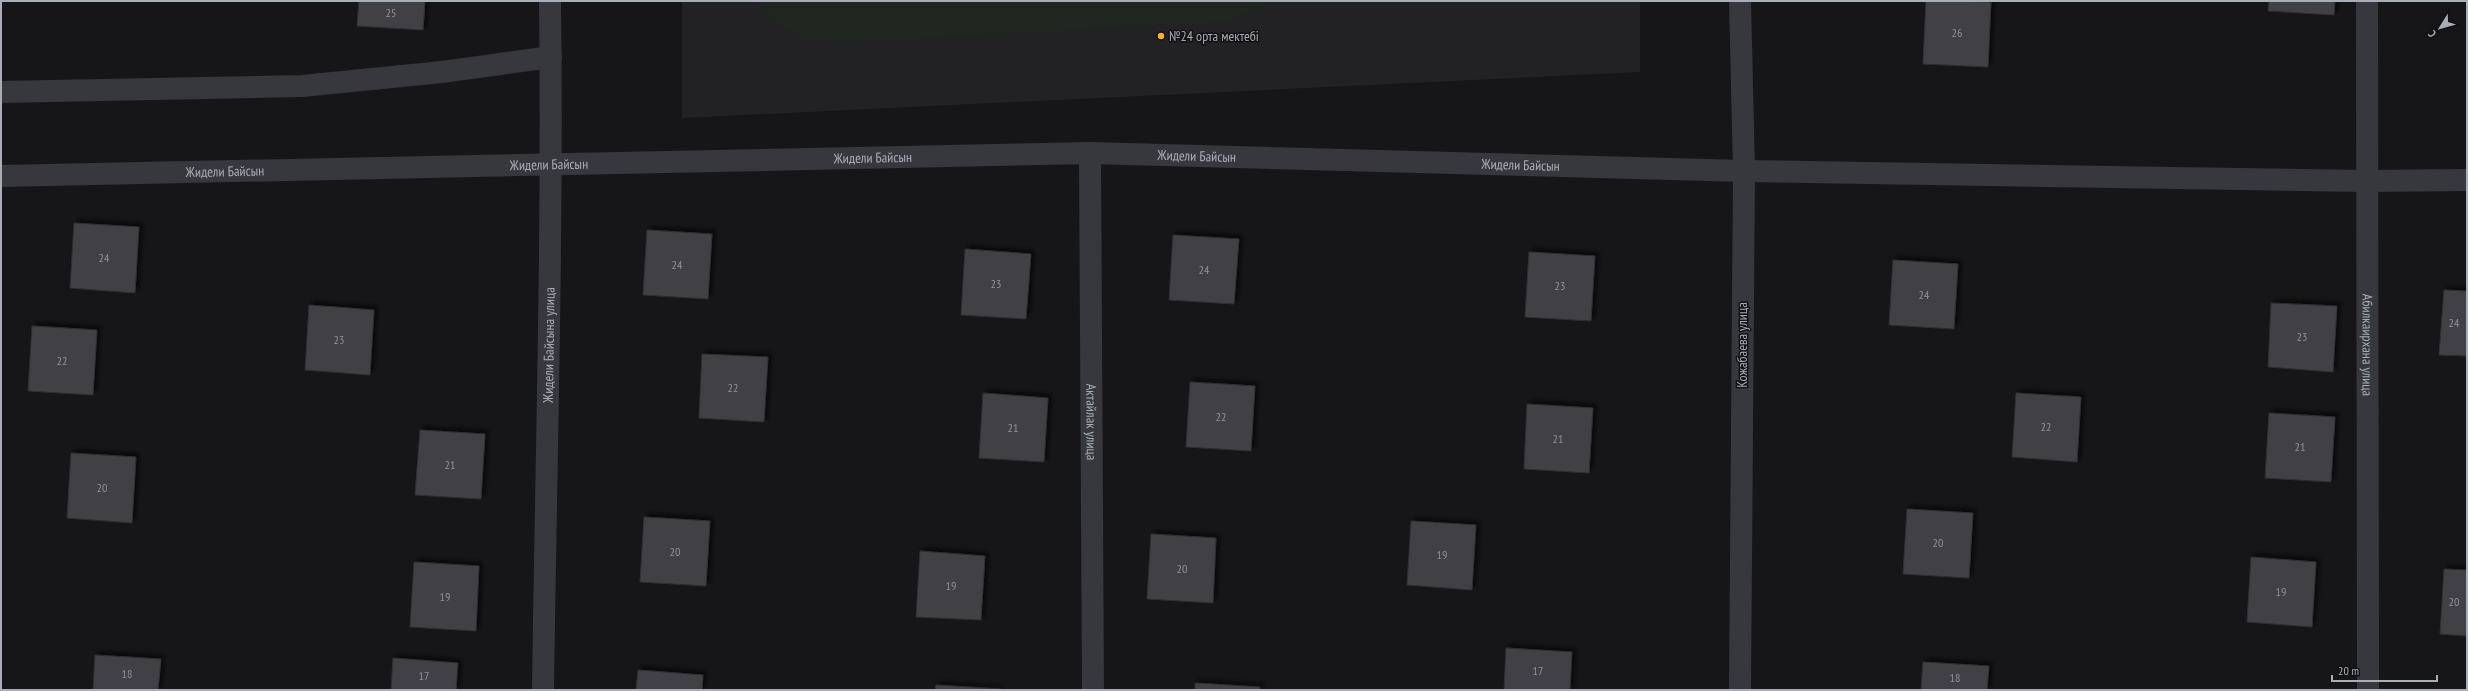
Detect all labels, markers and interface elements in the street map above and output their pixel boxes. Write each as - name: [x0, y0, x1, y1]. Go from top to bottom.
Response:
- house number: 25: [386, 5, 396, 20]
- north arrow: [2420, 8, 2460, 48]
- house number: 26: [1952, 25, 1962, 40]
- place label: №24 орта мектебі: [1169, 27, 1259, 45]
- text: С: [2425, 28, 2439, 40]
- marker: №24 орта мектебі: [1156, 31, 1166, 41]
- street label: Жидели Байсын: [1156, 146, 1236, 166]
- street label: Жидели Байсын: [832, 148, 912, 167]
- street label: Жидели Байсын: [508, 155, 588, 174]
- street label: Жидели Байсын: [1480, 155, 1560, 175]
- street label: Жидели Байсын: [185, 161, 264, 181]
- house number: 24: [99, 250, 110, 265]
- house number: 24: [672, 257, 683, 272]
- house number: 24: [1199, 262, 1210, 277]
- house number: 23: [991, 276, 1001, 291]
- house number: 23: [1555, 278, 1565, 293]
- street label: Жидели Байсына улица: [539, 287, 559, 404]
- house number: 24: [1919, 287, 1930, 302]
- street label: Абилкаирхана улица: [2358, 294, 2377, 396]
- street label: Кожабаева улица: [1733, 302, 1751, 388]
- house number: 24: [2449, 315, 2460, 330]
- house number: 23: [2297, 329, 2307, 344]
- house number: 23: [334, 332, 344, 347]
- house number: 22: [57, 353, 67, 368]
- house number: 22: [728, 380, 738, 395]
- street label: Актайлак улица: [1082, 384, 1101, 460]
- house number: 22: [1216, 409, 1226, 424]
- house number: 22: [2041, 419, 2051, 434]
- house number: 21: [1008, 420, 1018, 435]
- house number: 21: [1553, 431, 1563, 446]
- house number: 21: [2295, 439, 2305, 454]
- house number: 21: [445, 457, 455, 472]
- house number: 20: [97, 480, 107, 495]
- house number: 20: [1933, 535, 1943, 550]
- house number: 20: [670, 544, 680, 559]
- house number: 19: [1437, 547, 1447, 562]
- house number: 20: [1177, 561, 1187, 576]
- house number: 19: [946, 578, 956, 593]
- house number: 19: [2276, 584, 2286, 599]
- house number: 19: [440, 589, 450, 604]
- house number: 20: [2449, 594, 2459, 609]
- scale bar: [2332, 657, 2437, 683]
- house number: 17: [1533, 663, 1543, 678]
- text: 20 m: [2338, 663, 2359, 678]
- house number: 18: [122, 666, 132, 681]
- house number: 17: [419, 668, 429, 683]
- house number: 18: [1950, 670, 1960, 685]

